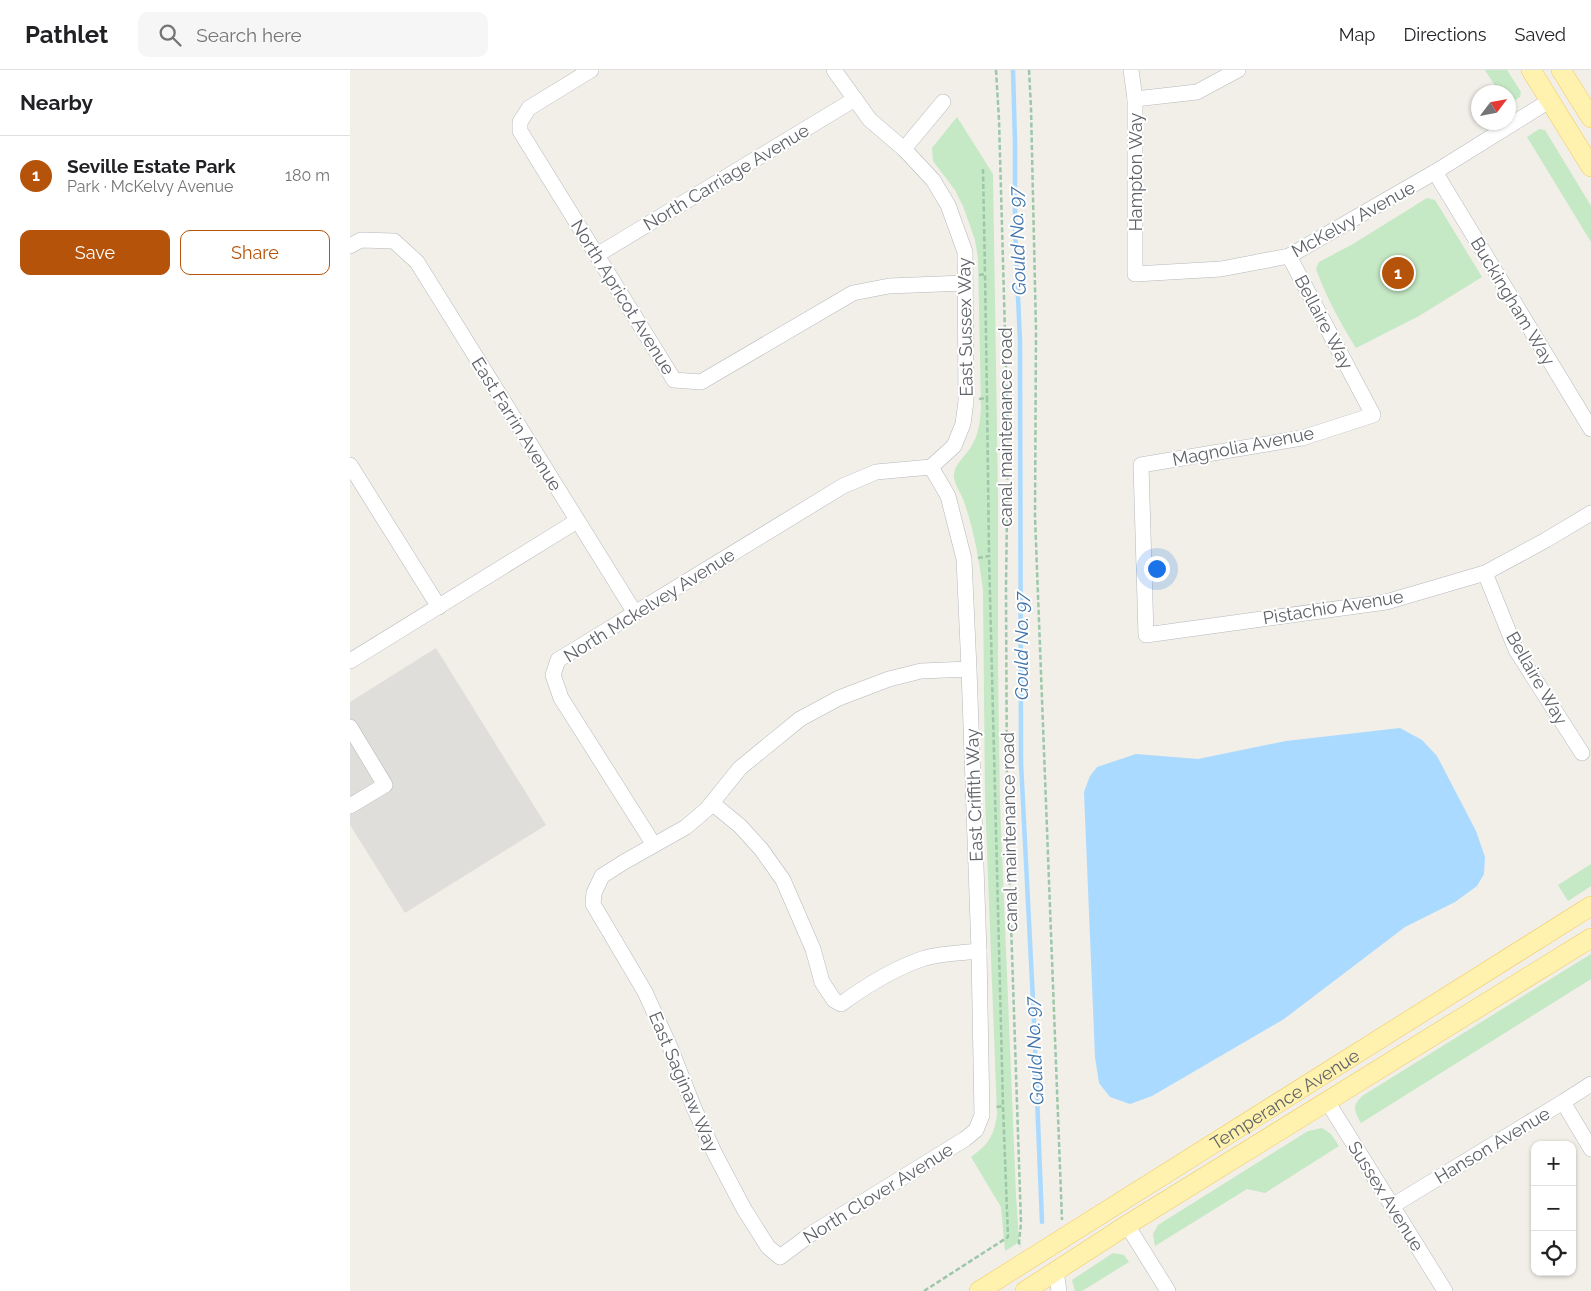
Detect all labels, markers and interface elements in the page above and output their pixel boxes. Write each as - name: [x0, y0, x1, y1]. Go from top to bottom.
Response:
- search box: [138, 12, 488, 57]
- text: Pathlet: [25, 20, 108, 49]
- icon: search: [156, 21, 184, 49]
- text: Search here: [196, 24, 302, 46]
- text: Map: [1339, 24, 1375, 45]
- text: Directions: [1403, 24, 1487, 45]
- text: Saved: [1515, 24, 1566, 45]
- north arrow: [1471, 85, 1516, 130]
- text: Nearby: [20, 90, 93, 115]
- street label: Hampton Way: [1125, 112, 1146, 231]
- street label: North Carriage Avenue: [639, 119, 813, 235]
- text: Seville Estate Park: [67, 155, 236, 177]
- text: 1: [32, 166, 40, 185]
- text: 180 m: [285, 166, 330, 185]
- street label: McKelvy Avenue: [1288, 176, 1419, 262]
- text: Park · McKelvy Avenue: [67, 177, 233, 196]
- water label: Gould No. 97: [1004, 185, 1030, 296]
- street label: North Apricot Avenue: [567, 216, 679, 379]
- button: Save: [20, 230, 170, 275]
- button: Share: [180, 230, 330, 275]
- street label: Buckingham Way: [1466, 233, 1560, 369]
- pin: 1: [1382, 254, 1414, 292]
- street label: East Sussex Way: [953, 257, 977, 397]
- street label: Bellaire Way: [1290, 271, 1358, 373]
- street label: canal maintenance road: [995, 327, 1016, 527]
- street label: East Farrin Avenue: [467, 353, 567, 495]
- street label: Magnolia Avenue: [1170, 422, 1316, 470]
- street label: North Mckelvey Avenue: [560, 544, 739, 666]
- your location: [1144, 556, 1170, 582]
- street label: Pistachio Avenue: [1261, 585, 1405, 628]
- water label: Gould No. 97: [1010, 591, 1032, 700]
- street label: Bellaire Way: [1502, 628, 1572, 728]
- street label: East Criffith Way: [961, 728, 987, 862]
- street label: canal maintenance road: [997, 732, 1021, 932]
- water label: Gould No. 97: [1020, 995, 1048, 1106]
- street label: East Saginaw Way: [645, 1008, 723, 1156]
- street label: Temperance Avenue: [1206, 1044, 1363, 1153]
- street label: Hanson Avenue: [1431, 1102, 1554, 1188]
- street label: Sussex Avenue: [1344, 1137, 1428, 1255]
- street label: North Clover Avenue: [799, 1138, 957, 1248]
- map controls: [1531, 1141, 1576, 1276]
- button: +: [1531, 1141, 1576, 1186]
- button: −: [1531, 1186, 1576, 1231]
- button: locate: [1531, 1231, 1576, 1276]

